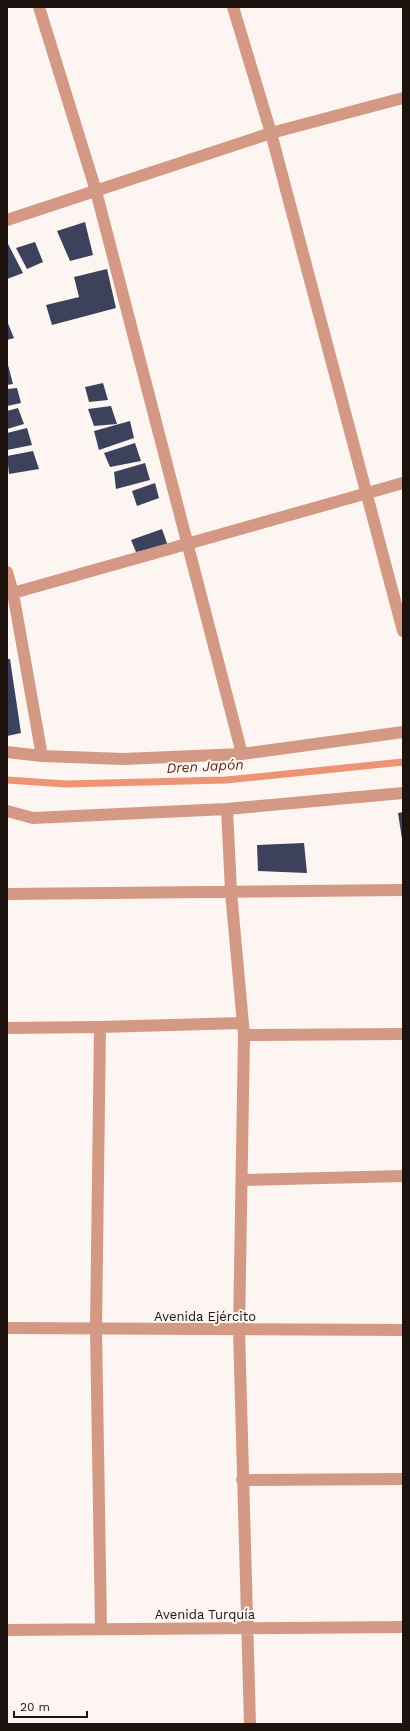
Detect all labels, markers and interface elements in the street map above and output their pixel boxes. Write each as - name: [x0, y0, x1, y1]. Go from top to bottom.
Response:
- water label: Dren Japón: [166, 756, 244, 776]
- street label: Avenida Ejército: [154, 1309, 256, 1324]
- street label: Avenida Turquía: [155, 1607, 256, 1622]
- scale bar: [14, 1693, 87, 1719]
- text: 20 m: [20, 1700, 50, 1714]

